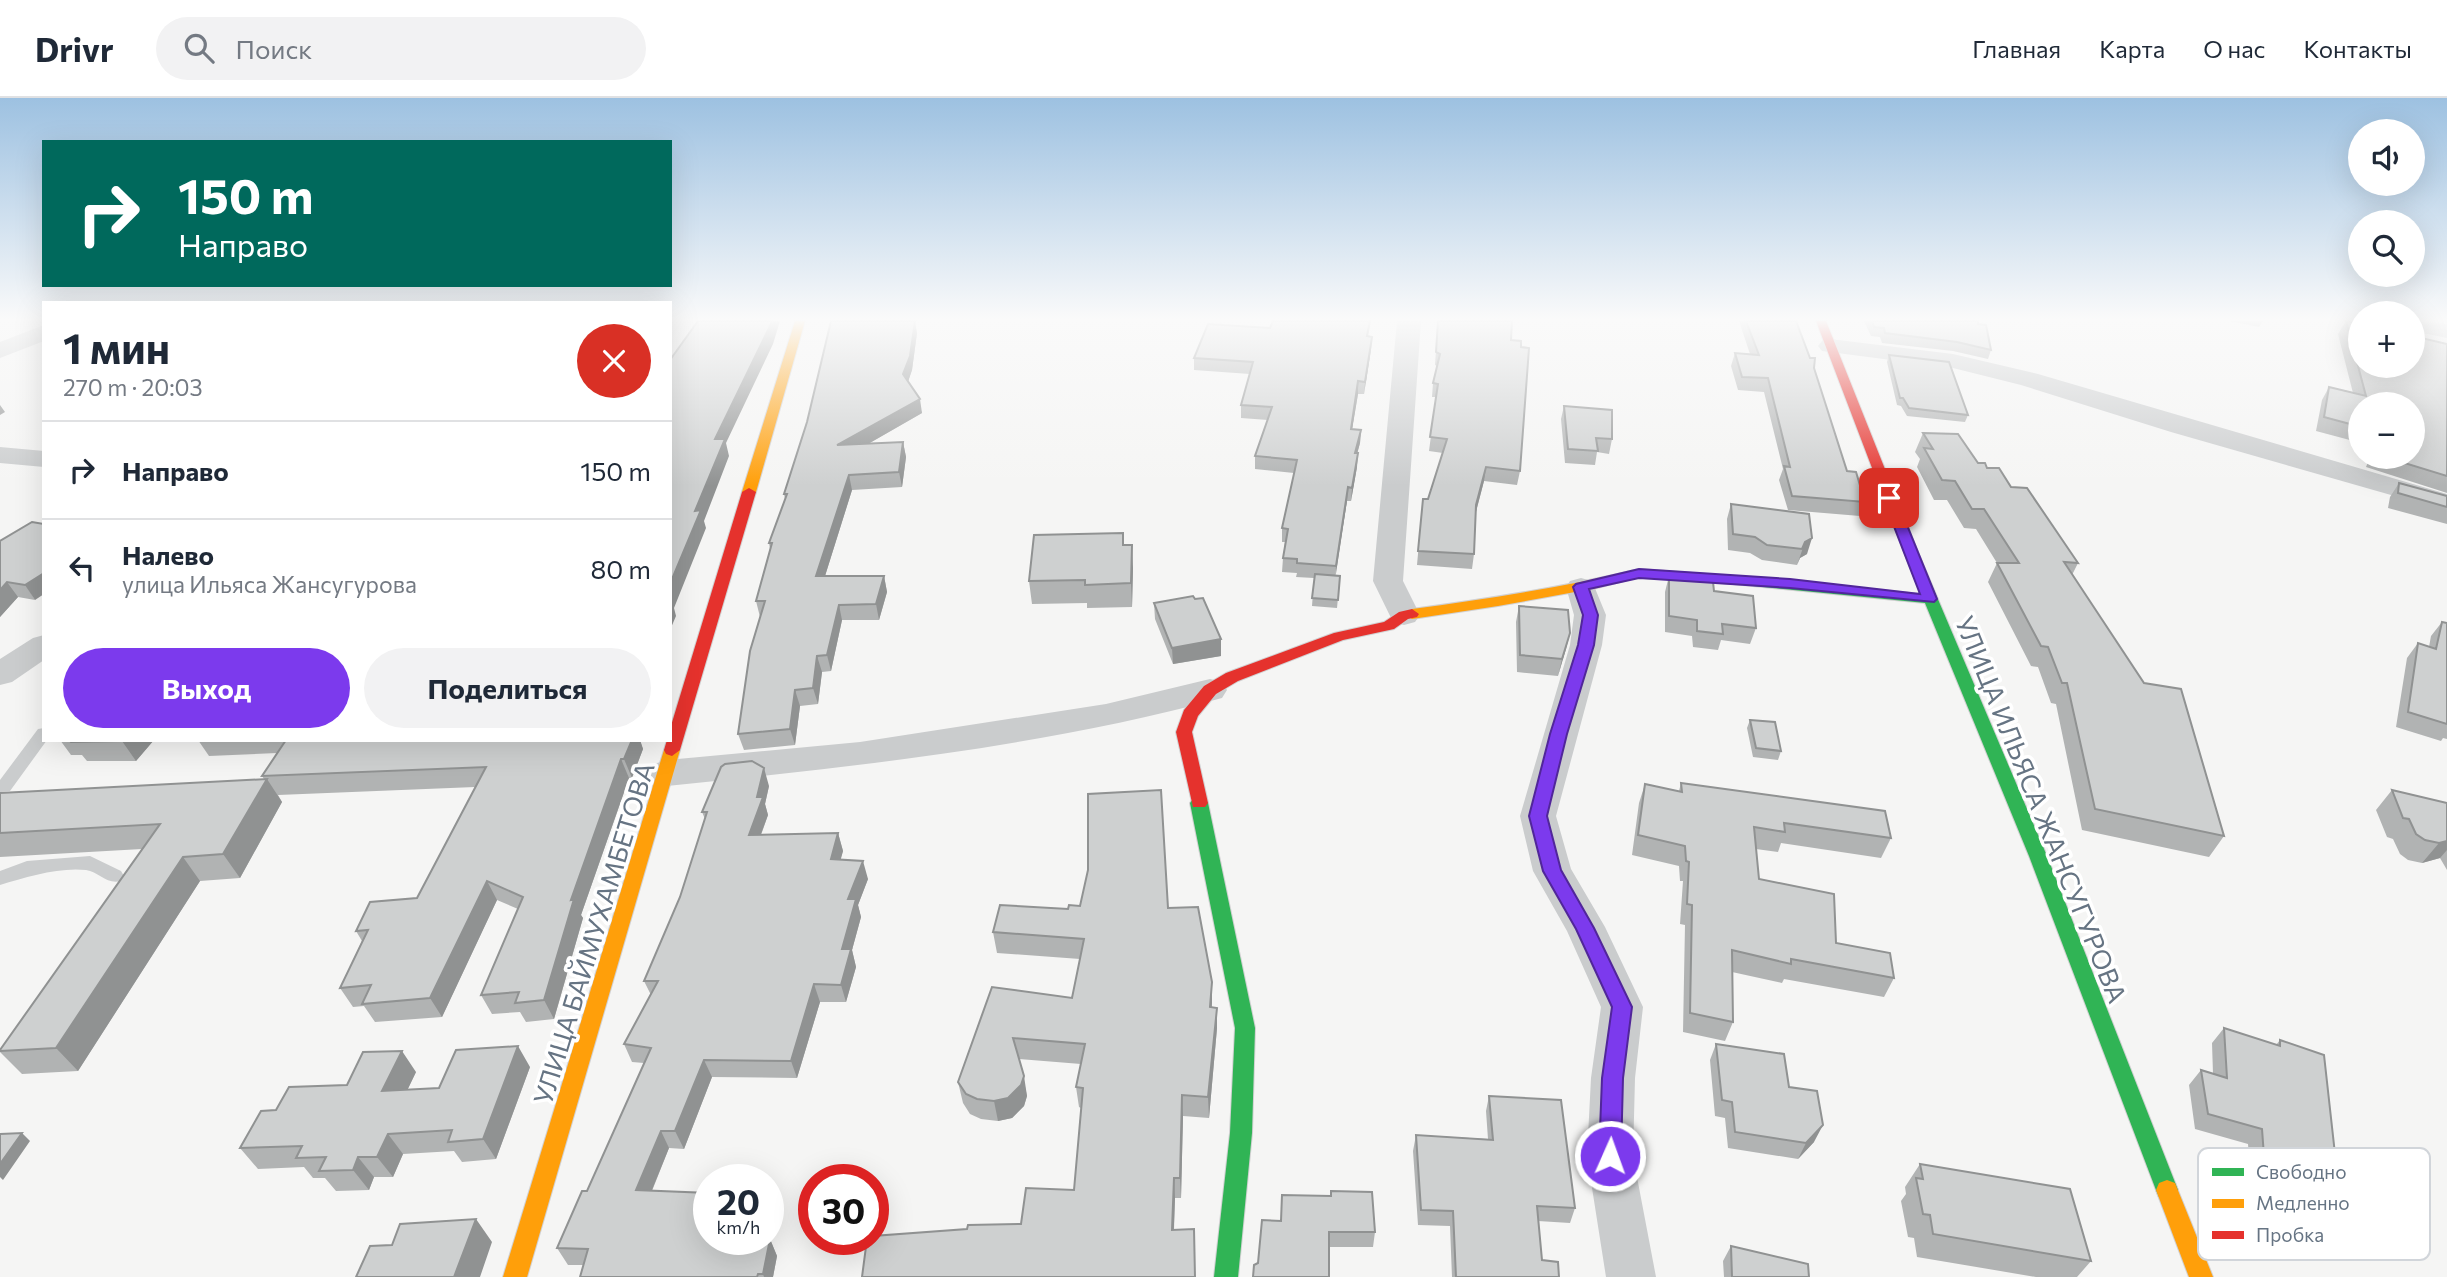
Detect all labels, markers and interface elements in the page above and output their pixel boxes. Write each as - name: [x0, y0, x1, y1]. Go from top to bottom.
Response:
- search box: [156, 17, 646, 80]
- text: Drivr: [35, 28, 114, 69]
- icon: search: [180, 29, 218, 67]
- text: Поиск: [236, 33, 312, 64]
- text: Главная: [1972, 34, 2061, 63]
- text: Карта: [2099, 34, 2165, 63]
- text: О нас: [2203, 34, 2265, 63]
- text: Контакты: [2303, 34, 2412, 63]
- map controls: [2348, 119, 2425, 469]
- button: sound: [2348, 119, 2425, 196]
- text: 150 m: [178, 164, 313, 224]
- icon: right: [63, 168, 154, 259]
- button: search: [2348, 210, 2425, 287]
- text: Направо: [178, 224, 308, 264]
- button: +: [2348, 301, 2425, 378]
- text: 1 мин: [63, 321, 170, 373]
- button: close: [577, 324, 651, 398]
- text: 270 m · 20:03: [63, 373, 203, 401]
- button: −: [2348, 392, 2425, 469]
- icon: right: [63, 451, 101, 489]
- text: Направо: [122, 455, 229, 486]
- text: 150 m: [580, 455, 651, 486]
- pin: [1859, 468, 1919, 528]
- icon: arrive: [1870, 479, 1908, 517]
- text: Налево: [122, 539, 214, 570]
- icon: left: [63, 549, 101, 587]
- text: 80 m: [591, 553, 651, 584]
- text: улица Ильяса Жансугурова: [122, 570, 417, 598]
- street label: УЛИЦА ИЛЬЯСА ЖАНСУГУРОВА: [1950, 611, 2134, 1007]
- button: Выход: [63, 648, 350, 728]
- button: Поделиться: [364, 648, 651, 728]
- street label: УЛИЦА БАЙМУХАМБЕТОВА: [526, 758, 660, 1108]
- position arrow: [1573, 1119, 1647, 1193]
- legend: [2198, 1148, 2430, 1260]
- text: Свободно: [2256, 1160, 2346, 1183]
- speed limit sign: 30: [798, 1164, 889, 1255]
- text: 20: [717, 1179, 760, 1222]
- text: Медленно: [2256, 1191, 2350, 1214]
- text: km/h: [717, 1216, 760, 1238]
- text: Пробка: [2256, 1223, 2324, 1246]

